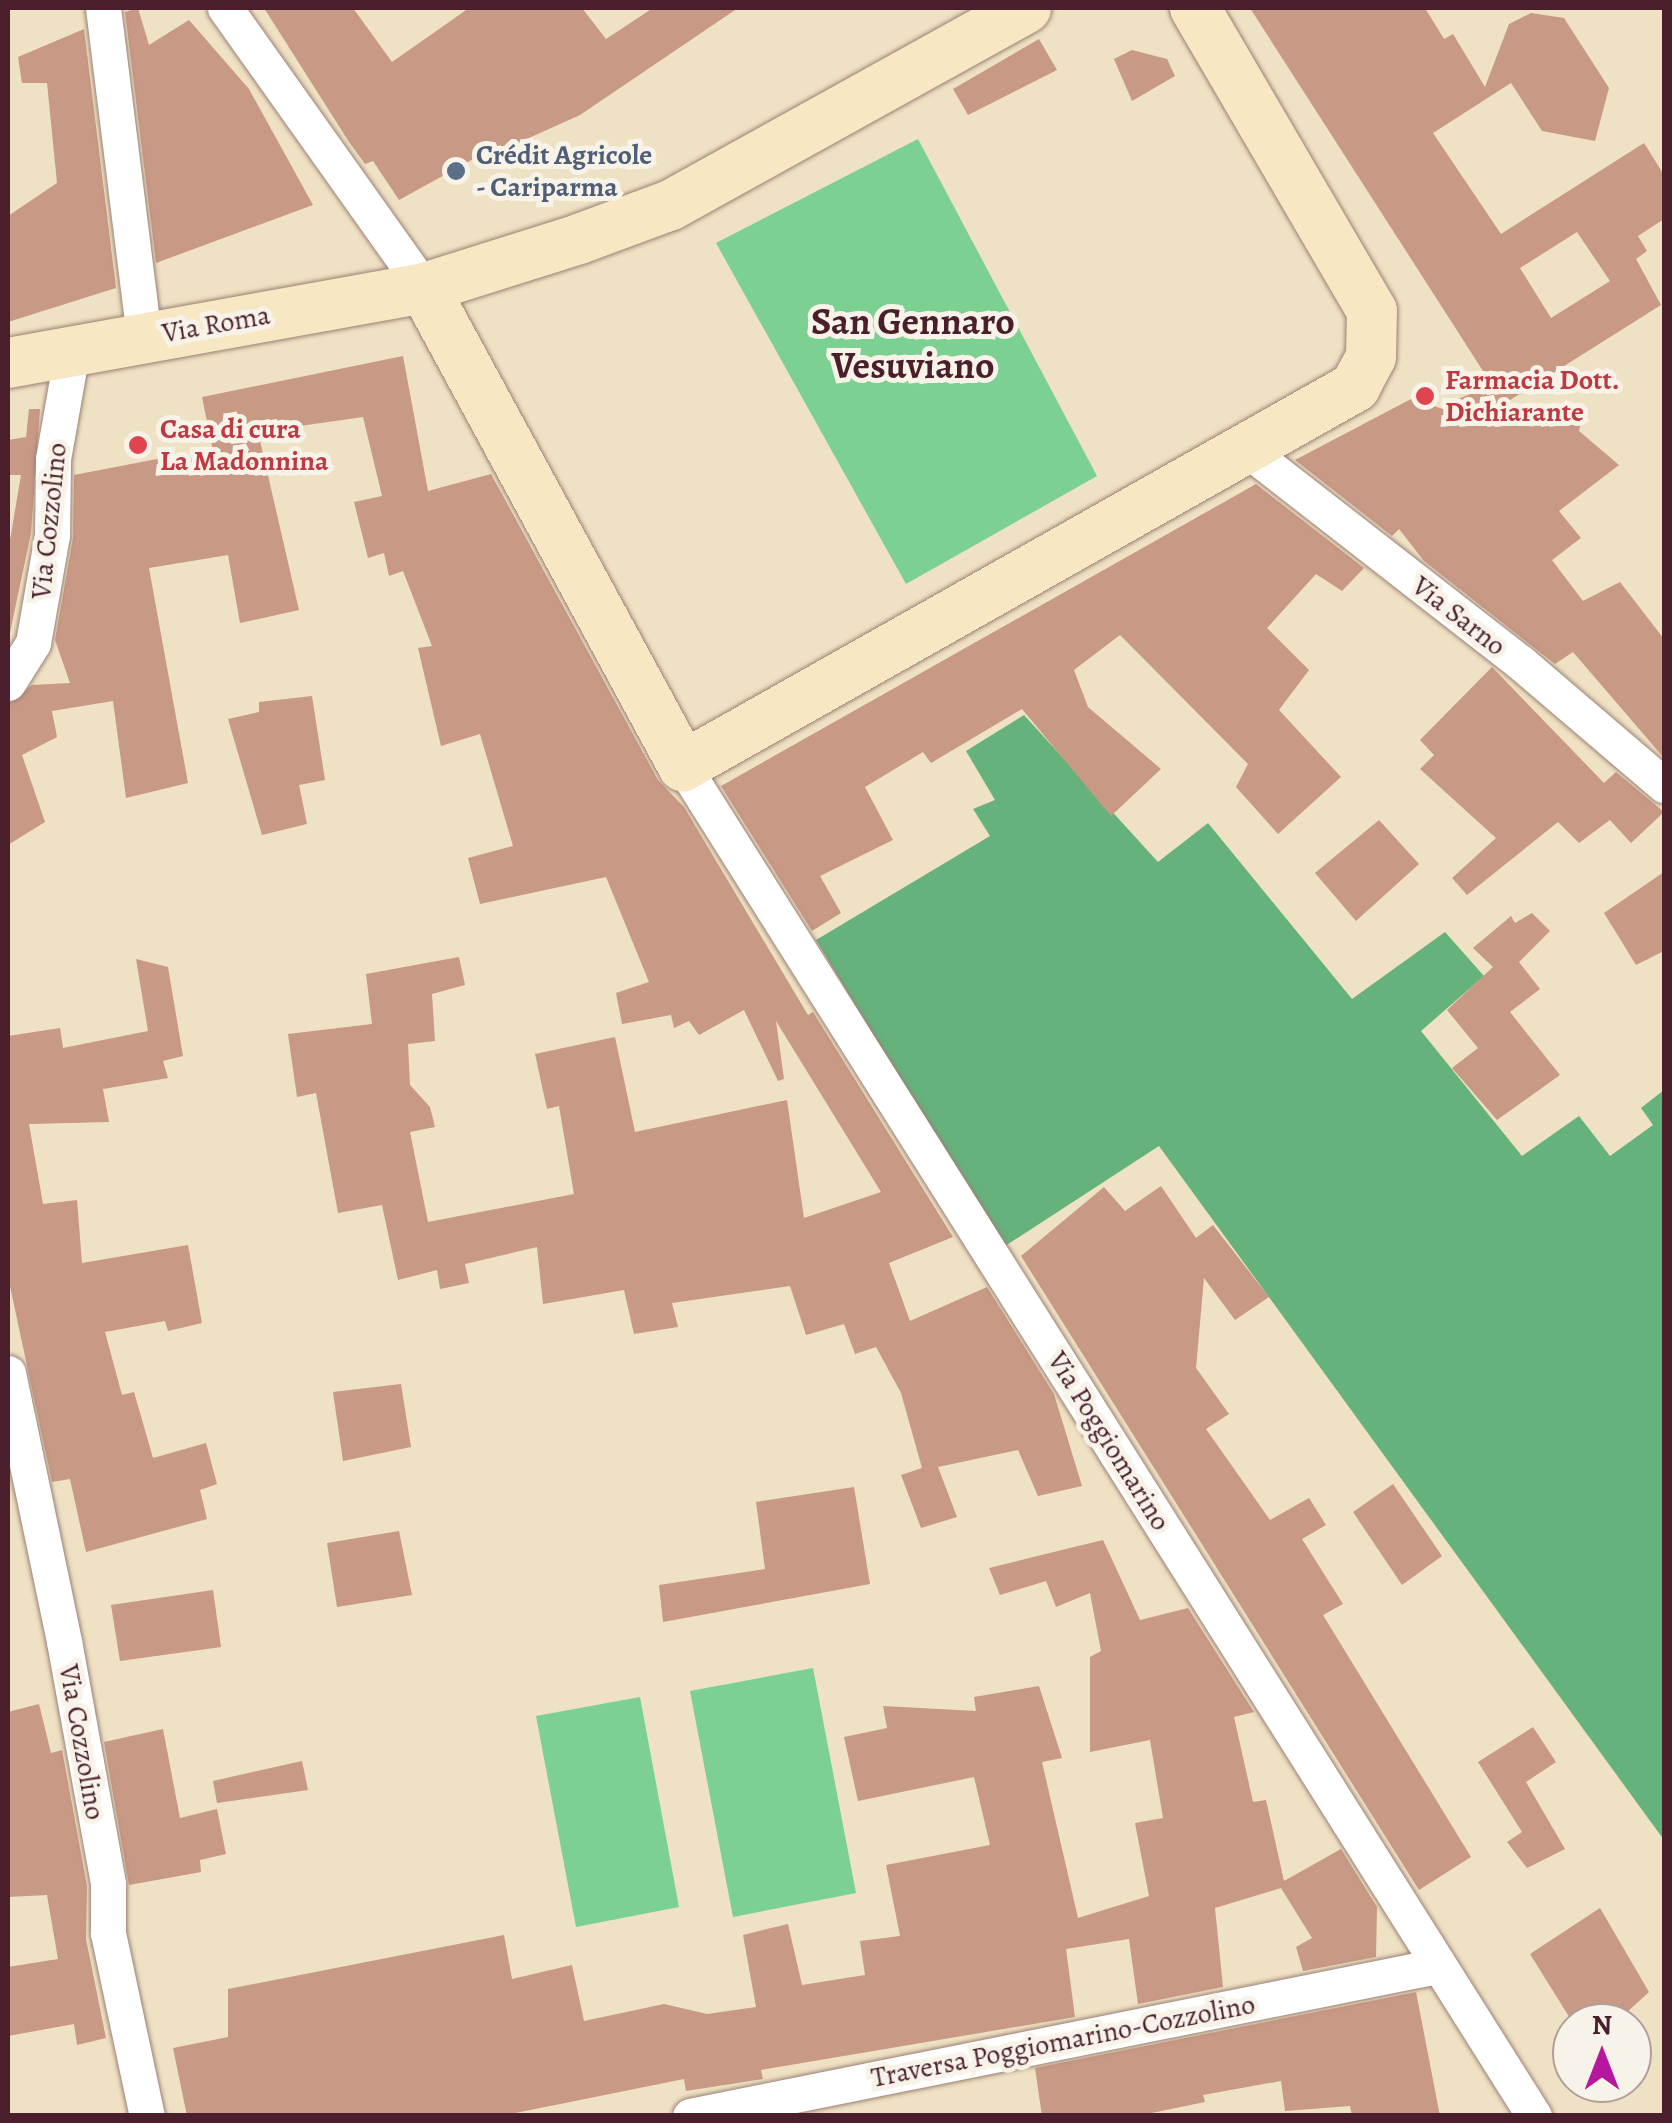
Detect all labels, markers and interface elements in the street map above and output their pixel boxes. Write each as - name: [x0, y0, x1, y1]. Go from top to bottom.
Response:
- place label: Crédit Agricole - Cariparma: [476, 138, 652, 204]
- marker: Crédit Agricole - Cariparma: [445, 160, 467, 182]
- street label: Via Roma: [159, 298, 273, 350]
- district label: San Gennaro Vesuviano: [811, 299, 1015, 388]
- place label: Farmacia Dott. Dichiarante: [1445, 363, 1619, 429]
- marker: Farmacia Dott. Dichiarante: [1414, 385, 1436, 407]
- place label: Casa di cura La Madonnina: [160, 412, 328, 478]
- marker: Casa di cura La Madonnina: [125, 432, 151, 458]
- street label: Via Cozzolino: [24, 441, 74, 601]
- street label: Via Sarno: [1405, 569, 1513, 663]
- street label: Via Poggiomarino: [1041, 1345, 1177, 1537]
- street label: Via Cozzolino: [52, 1662, 112, 1822]
- street label: Traversa Poggiomarino-Cozzolino: [868, 1987, 1258, 2095]
- north arrow: [1552, 2003, 1652, 2103]
- text: N: [1592, 2006, 1612, 2044]

